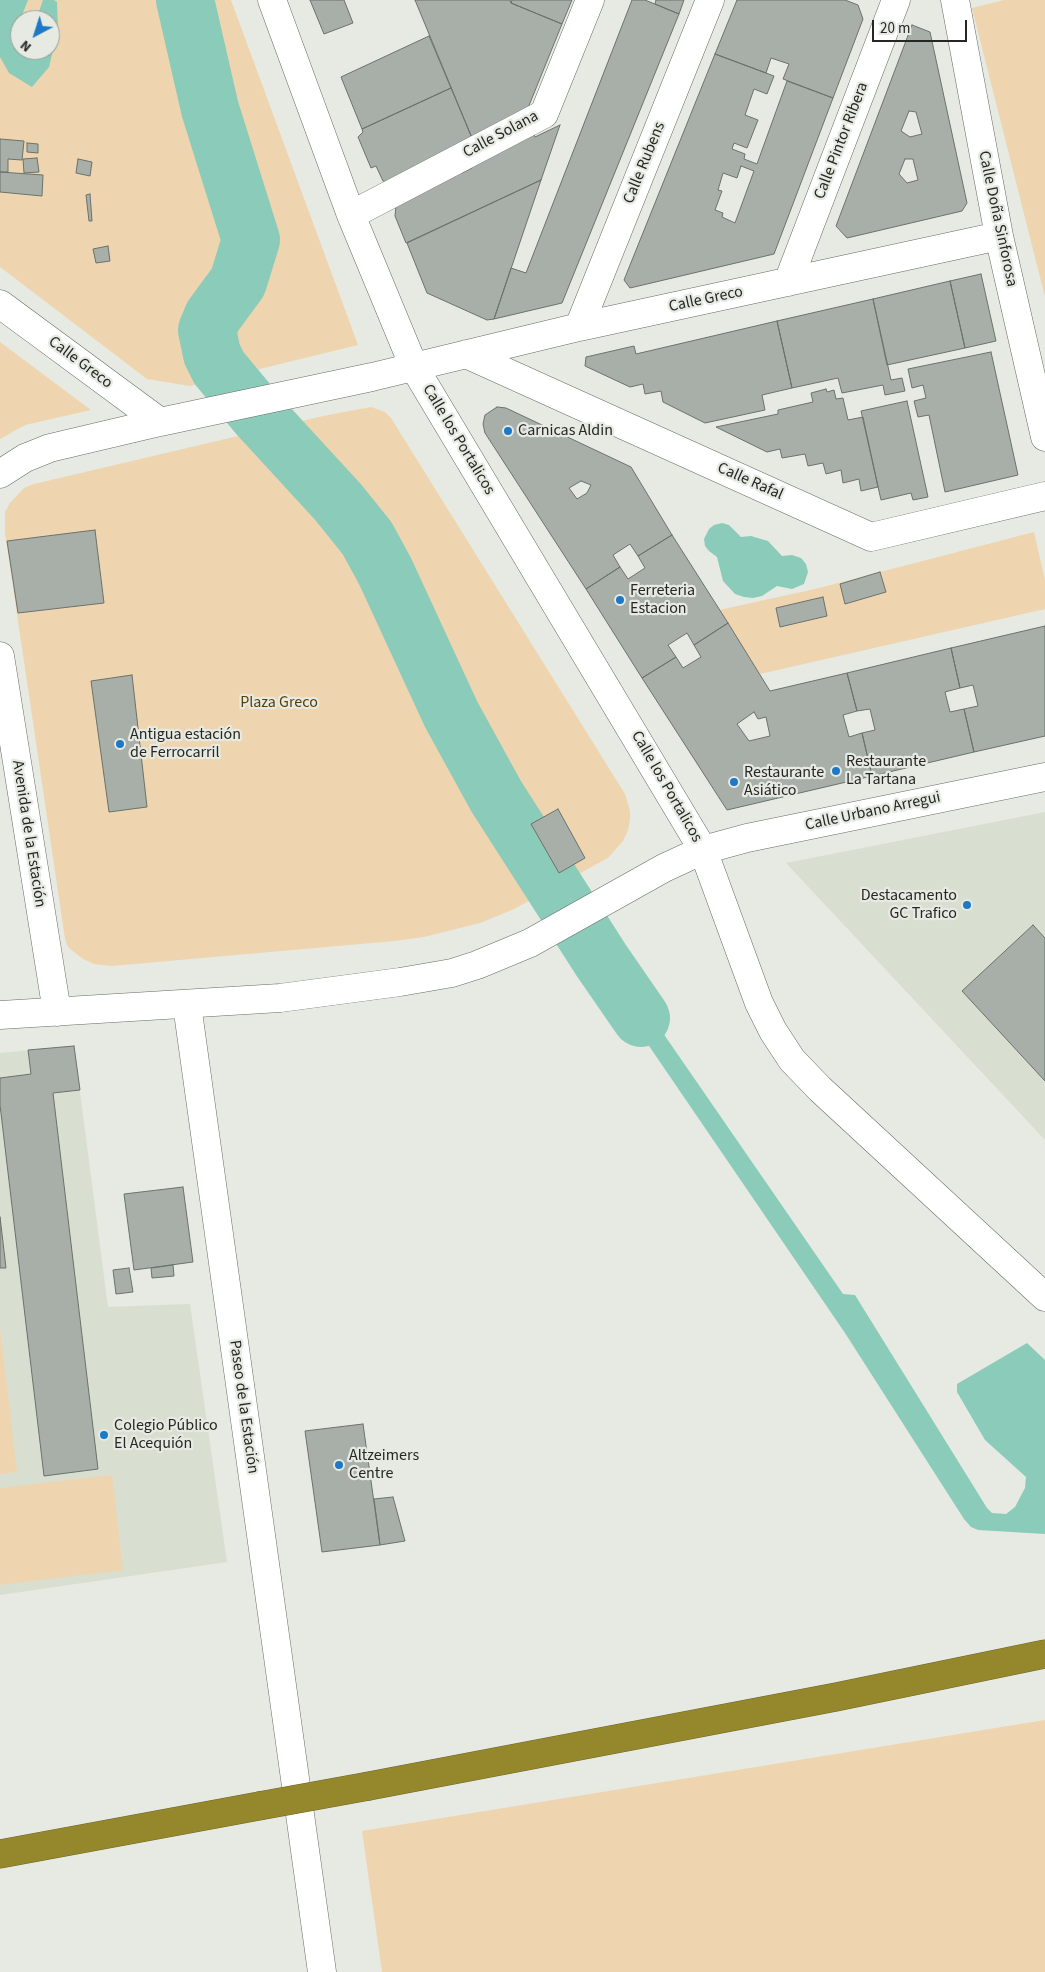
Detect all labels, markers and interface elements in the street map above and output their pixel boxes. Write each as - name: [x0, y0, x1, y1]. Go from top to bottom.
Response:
- north arrow: [10, 10, 60, 60]
- scale bar: [875, 10, 970, 42]
- text: 20 m: [880, 18, 910, 39]
- text: N: [16, 35, 36, 56]
- street label: Calle Pintor Ribera: [811, 80, 873, 202]
- street label: Calle Solana: [460, 107, 542, 163]
- street label: Calle Rubens: [620, 119, 670, 207]
- street label: Calle Doña Sinforosa: [973, 149, 1021, 289]
- street label: Calle Greco: [667, 283, 745, 317]
- street label: Calle Greco: [44, 333, 116, 393]
- street label: Calle los Portalicos: [417, 381, 499, 499]
- place label: Carnicas Aldin: [518, 421, 613, 441]
- marker: Carnicas Aldin: [502, 425, 514, 437]
- street label: Calle Rafal: [714, 459, 786, 505]
- place label: Ferreteria Estacion: [630, 581, 695, 619]
- marker: Ferreteria Estacion: [614, 594, 626, 606]
- park label: Plaza Greco: [240, 693, 318, 713]
- place label: Antigua estación de Ferrocarril: [130, 725, 241, 763]
- street label: Calle los Portalicos: [626, 728, 706, 846]
- marker: Antigua estación de Ferrocarril: [114, 738, 126, 750]
- place label: Restaurante La Tartana: [846, 752, 926, 790]
- street label: Avenida de la Estación: [7, 759, 49, 909]
- place label: Restaurante Asiático: [744, 763, 824, 801]
- marker: Restaurante La Tartana: [830, 765, 842, 777]
- marker: Restaurante Asiático: [728, 776, 740, 788]
- street label: Calle Urbano Arregui: [804, 788, 942, 836]
- place label: Destacamento GC Trafico: [861, 886, 957, 924]
- marker: Destacamento GC Trafico: [961, 899, 973, 911]
- street label: Paseo de la Estación: [224, 1339, 262, 1475]
- place label: Colegio Público El Acequión: [114, 1416, 218, 1454]
- marker: Colegio Público El Acequión: [98, 1429, 110, 1441]
- place label: Altzeimers Centre: [349, 1446, 419, 1484]
- marker: Altzeimers Centre: [333, 1459, 345, 1471]

